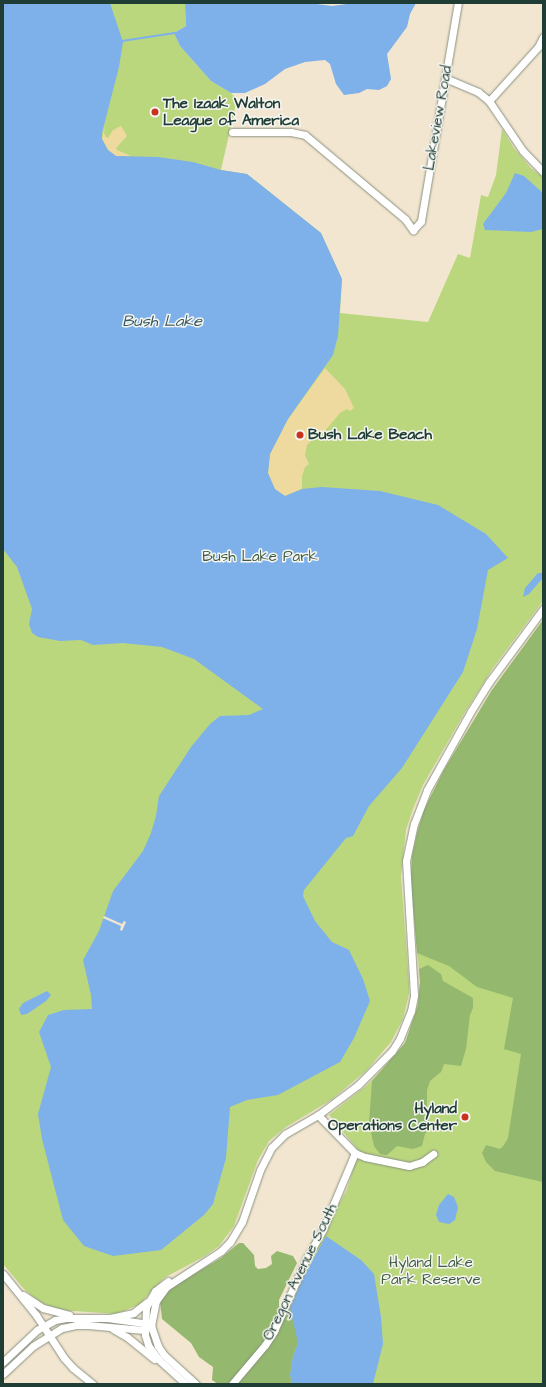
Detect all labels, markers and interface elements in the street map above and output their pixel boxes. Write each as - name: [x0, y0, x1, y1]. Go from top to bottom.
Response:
- street label: Lakeview Road: [420, 64, 456, 172]
- place label: The Izaak Walton League of America: [163, 94, 299, 129]
- marker: The Izaak Walton League of America: [150, 107, 160, 117]
- water label: Bush Lake: [122, 311, 202, 331]
- place label: Bush Lake Beach: [308, 426, 432, 444]
- marker: Bush Lake Beach: [295, 430, 305, 440]
- park label: Bush Lake Park: [202, 548, 318, 566]
- place label: Hyland Operations Center: [328, 1099, 457, 1134]
- marker: Hyland Operations Center: [460, 1112, 470, 1122]
- street label: Oregon Avenue South: [259, 1201, 341, 1343]
- park label: Hyland Lake Park Reserve: [381, 1253, 481, 1288]

